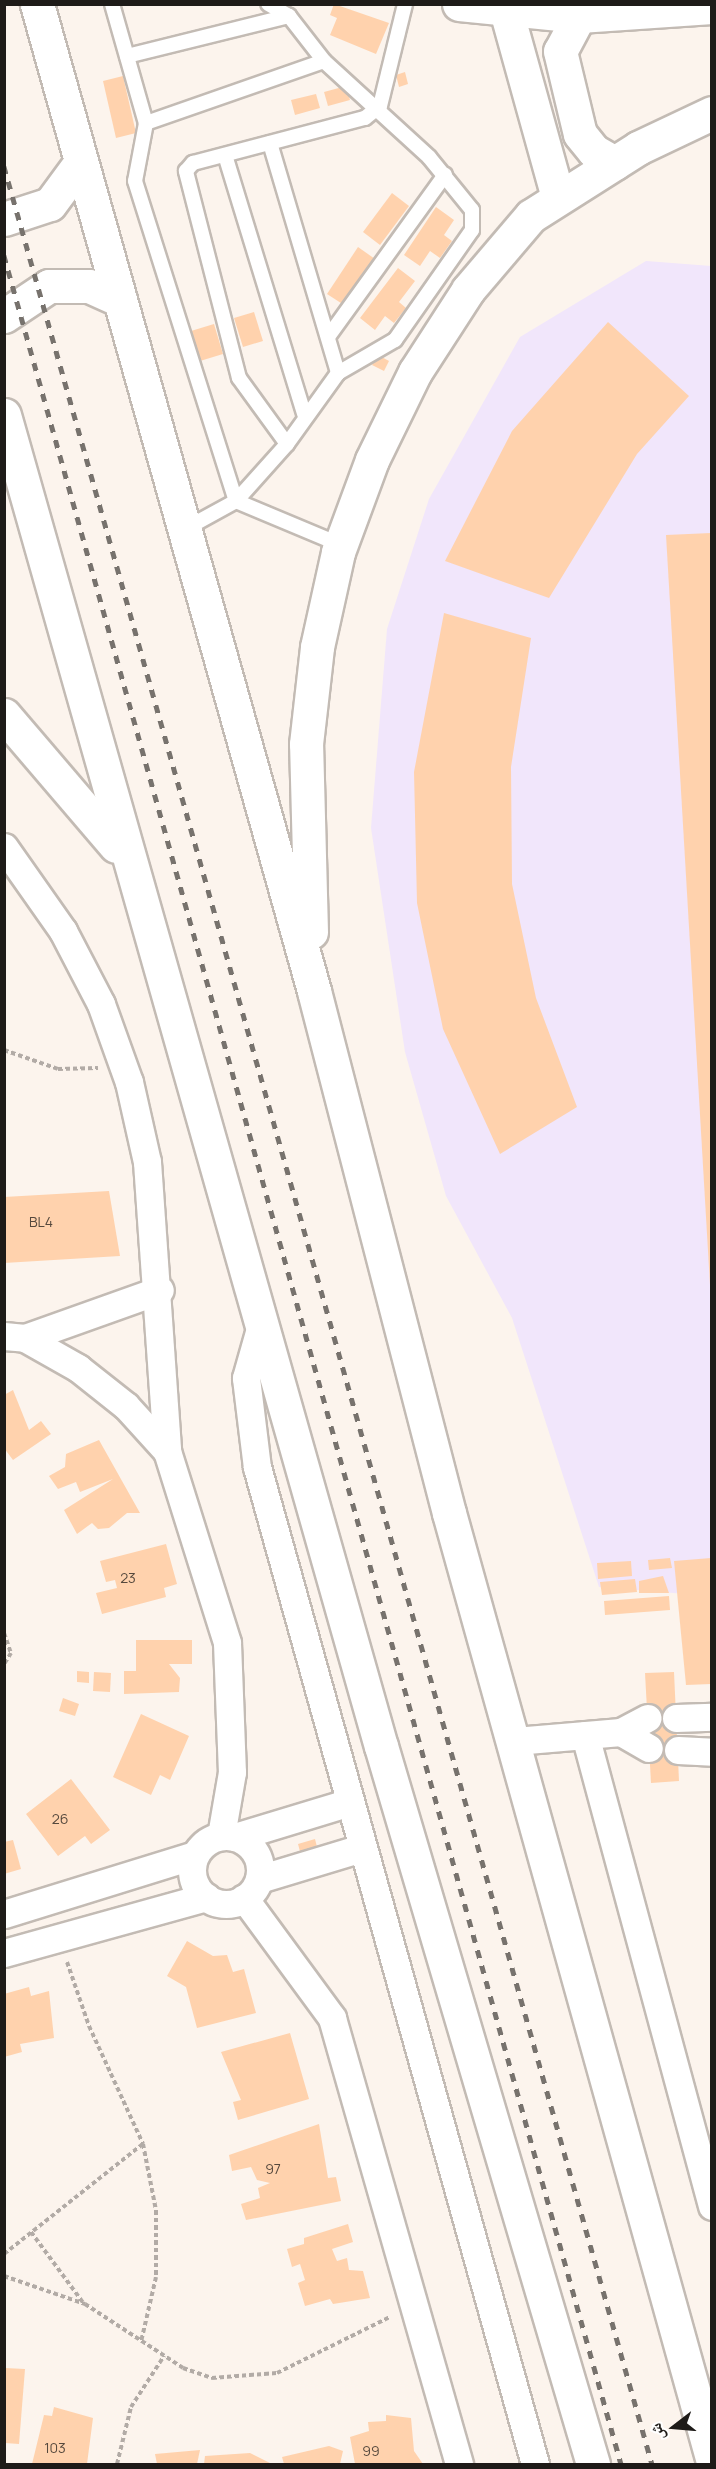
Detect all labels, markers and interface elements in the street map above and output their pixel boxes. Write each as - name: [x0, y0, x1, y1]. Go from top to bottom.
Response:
- house number: BL4: [29, 1214, 53, 1230]
- house number: 23: [120, 1570, 136, 1586]
- house number: 26: [52, 1811, 68, 1827]
- house number: 97: [265, 2161, 281, 2177]
- north arrow: [644, 2397, 704, 2457]
- text: ش: [644, 2421, 670, 2443]
- house number: 103: [44, 2440, 66, 2456]
- house number: 99: [362, 2443, 380, 2459]

